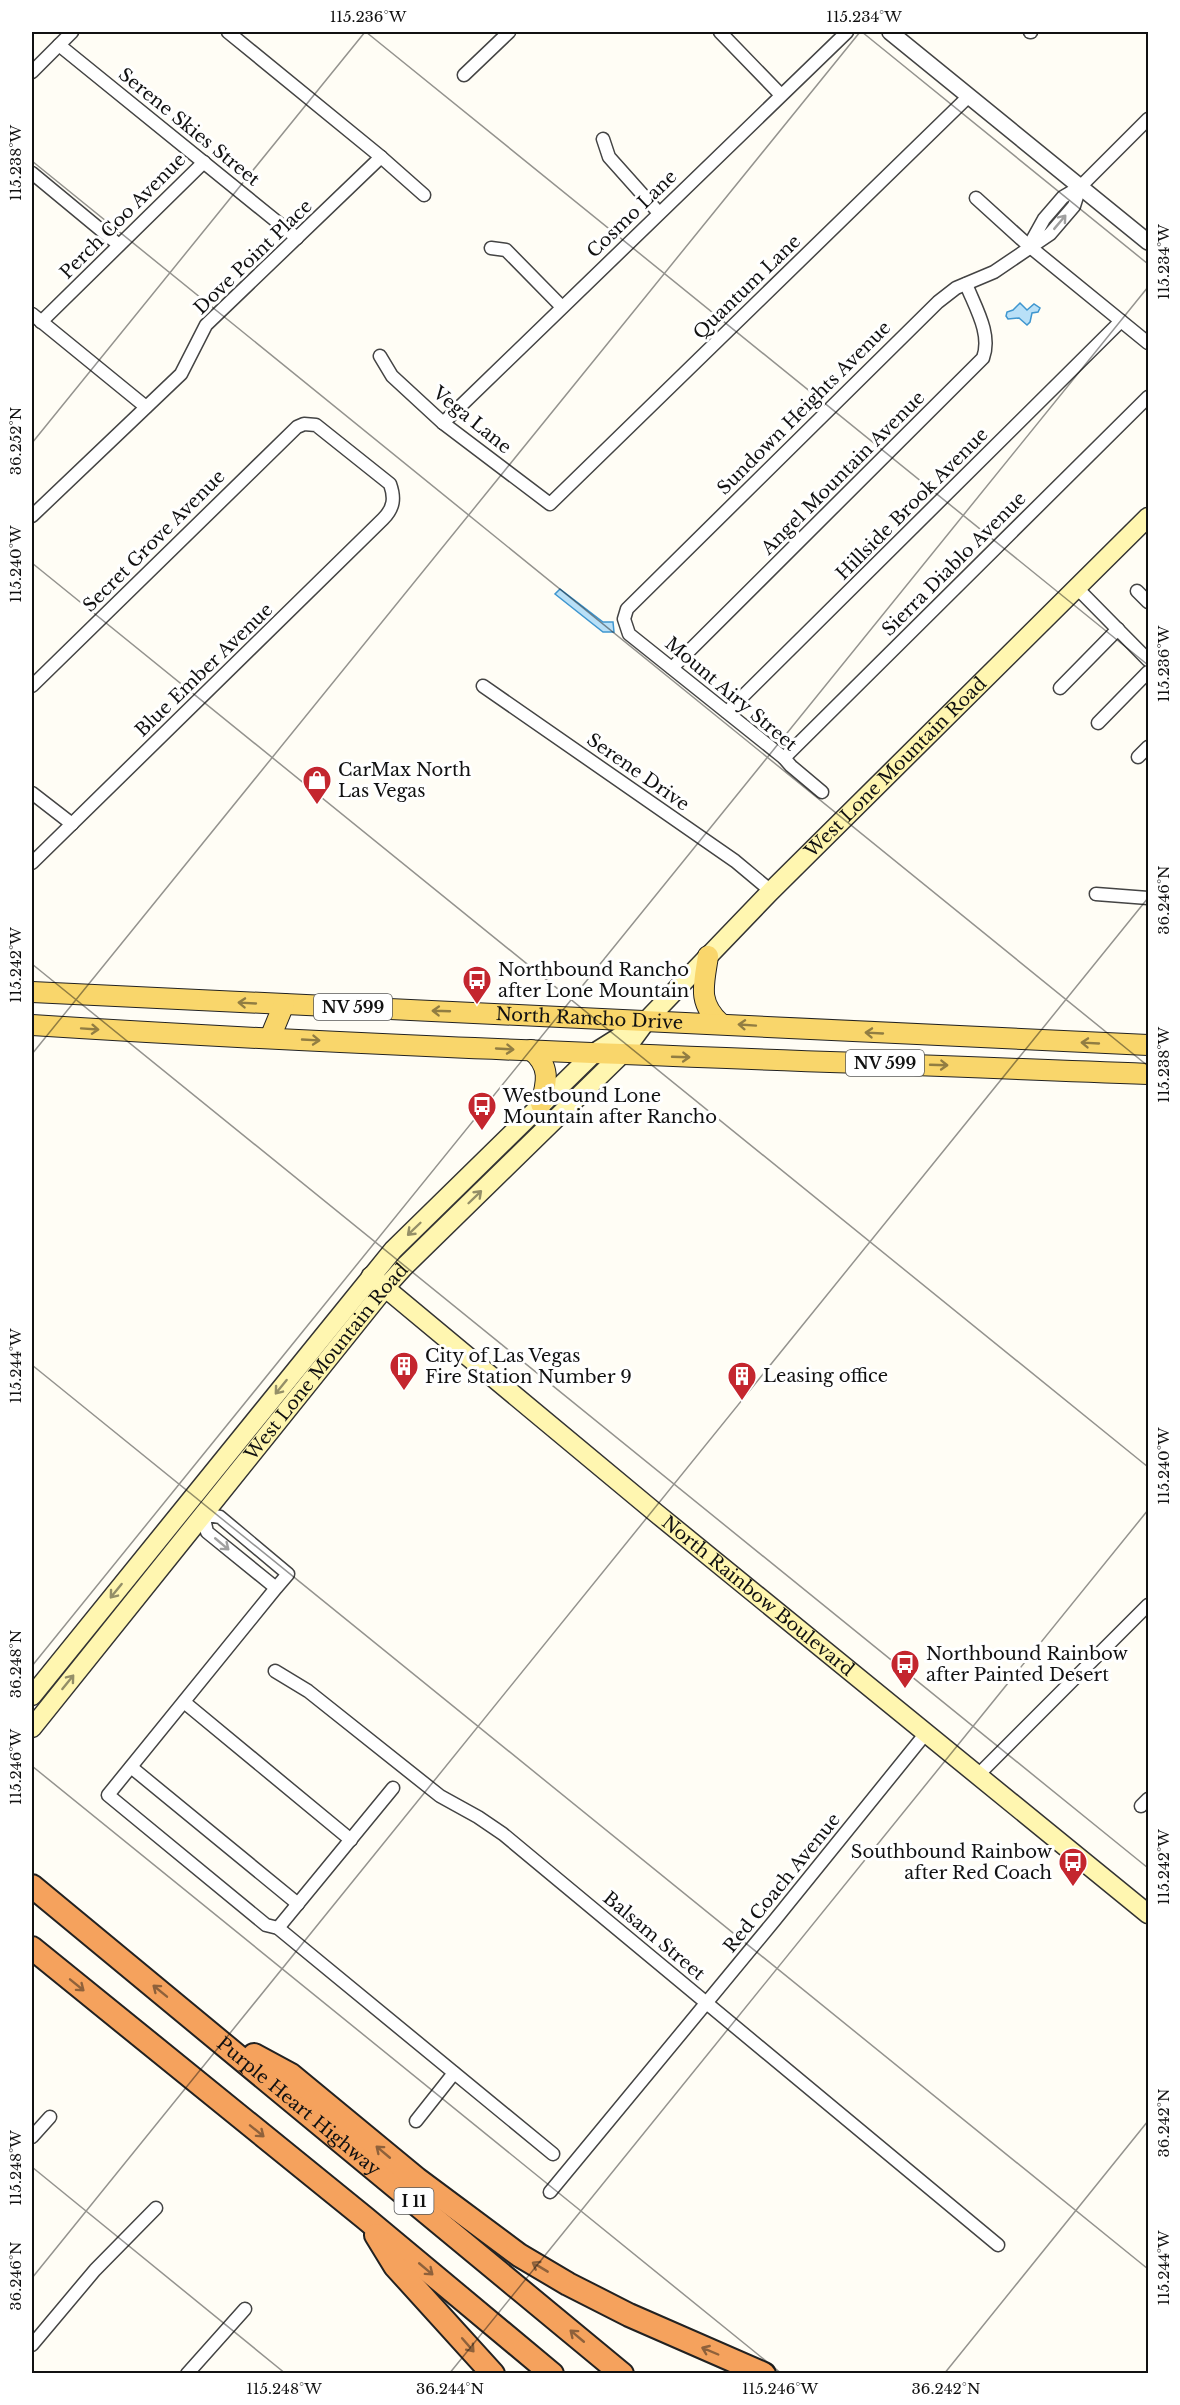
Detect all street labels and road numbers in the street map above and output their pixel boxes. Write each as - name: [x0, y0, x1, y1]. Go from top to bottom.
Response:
- street label: Serene Skies Street: [114, 63, 264, 191]
- street label: Perch Coo Avenue: [56, 149, 190, 283]
- street label: Cosmo Lane: [582, 166, 682, 262]
- street label: Dove Point Place: [189, 195, 317, 319]
- street label: Quantum Lane: [689, 230, 805, 344]
- street label: Sundown Heights Avenue: [713, 317, 895, 499]
- street label: Vega Lane: [428, 381, 516, 458]
- street label: Angel Mountain Avenue: [756, 387, 929, 560]
- street label: Hillside Brook Avenue: [831, 423, 993, 585]
- street label: Secret Grove Avenue: [78, 465, 230, 617]
- street label: Sierra Diablo Avenue: [877, 487, 1031, 641]
- street label: Blue Ember Avenue: [131, 599, 277, 741]
- street label: Mount Airy Street: [661, 632, 802, 756]
- street label: West Lone Mountain Road: [800, 673, 991, 863]
- street label: Serene Drive: [583, 729, 693, 815]
- road number: NV 599: [314, 994, 392, 1020]
- street label: North Rancho Drive: [495, 1003, 684, 1034]
- road number: NV 599: [846, 1050, 924, 1076]
- street label: West Lone Mountain Road: [240, 1259, 413, 1465]
- street label: North Rainbow Boulevard: [657, 1511, 858, 1681]
- street label: Red Coach Avenue: [719, 1809, 845, 1957]
- street label: Balsam Street: [599, 1887, 710, 1985]
- street label: Purple Heart Highway: [212, 2033, 385, 2181]
- road number: I 11: [394, 2188, 434, 2214]

